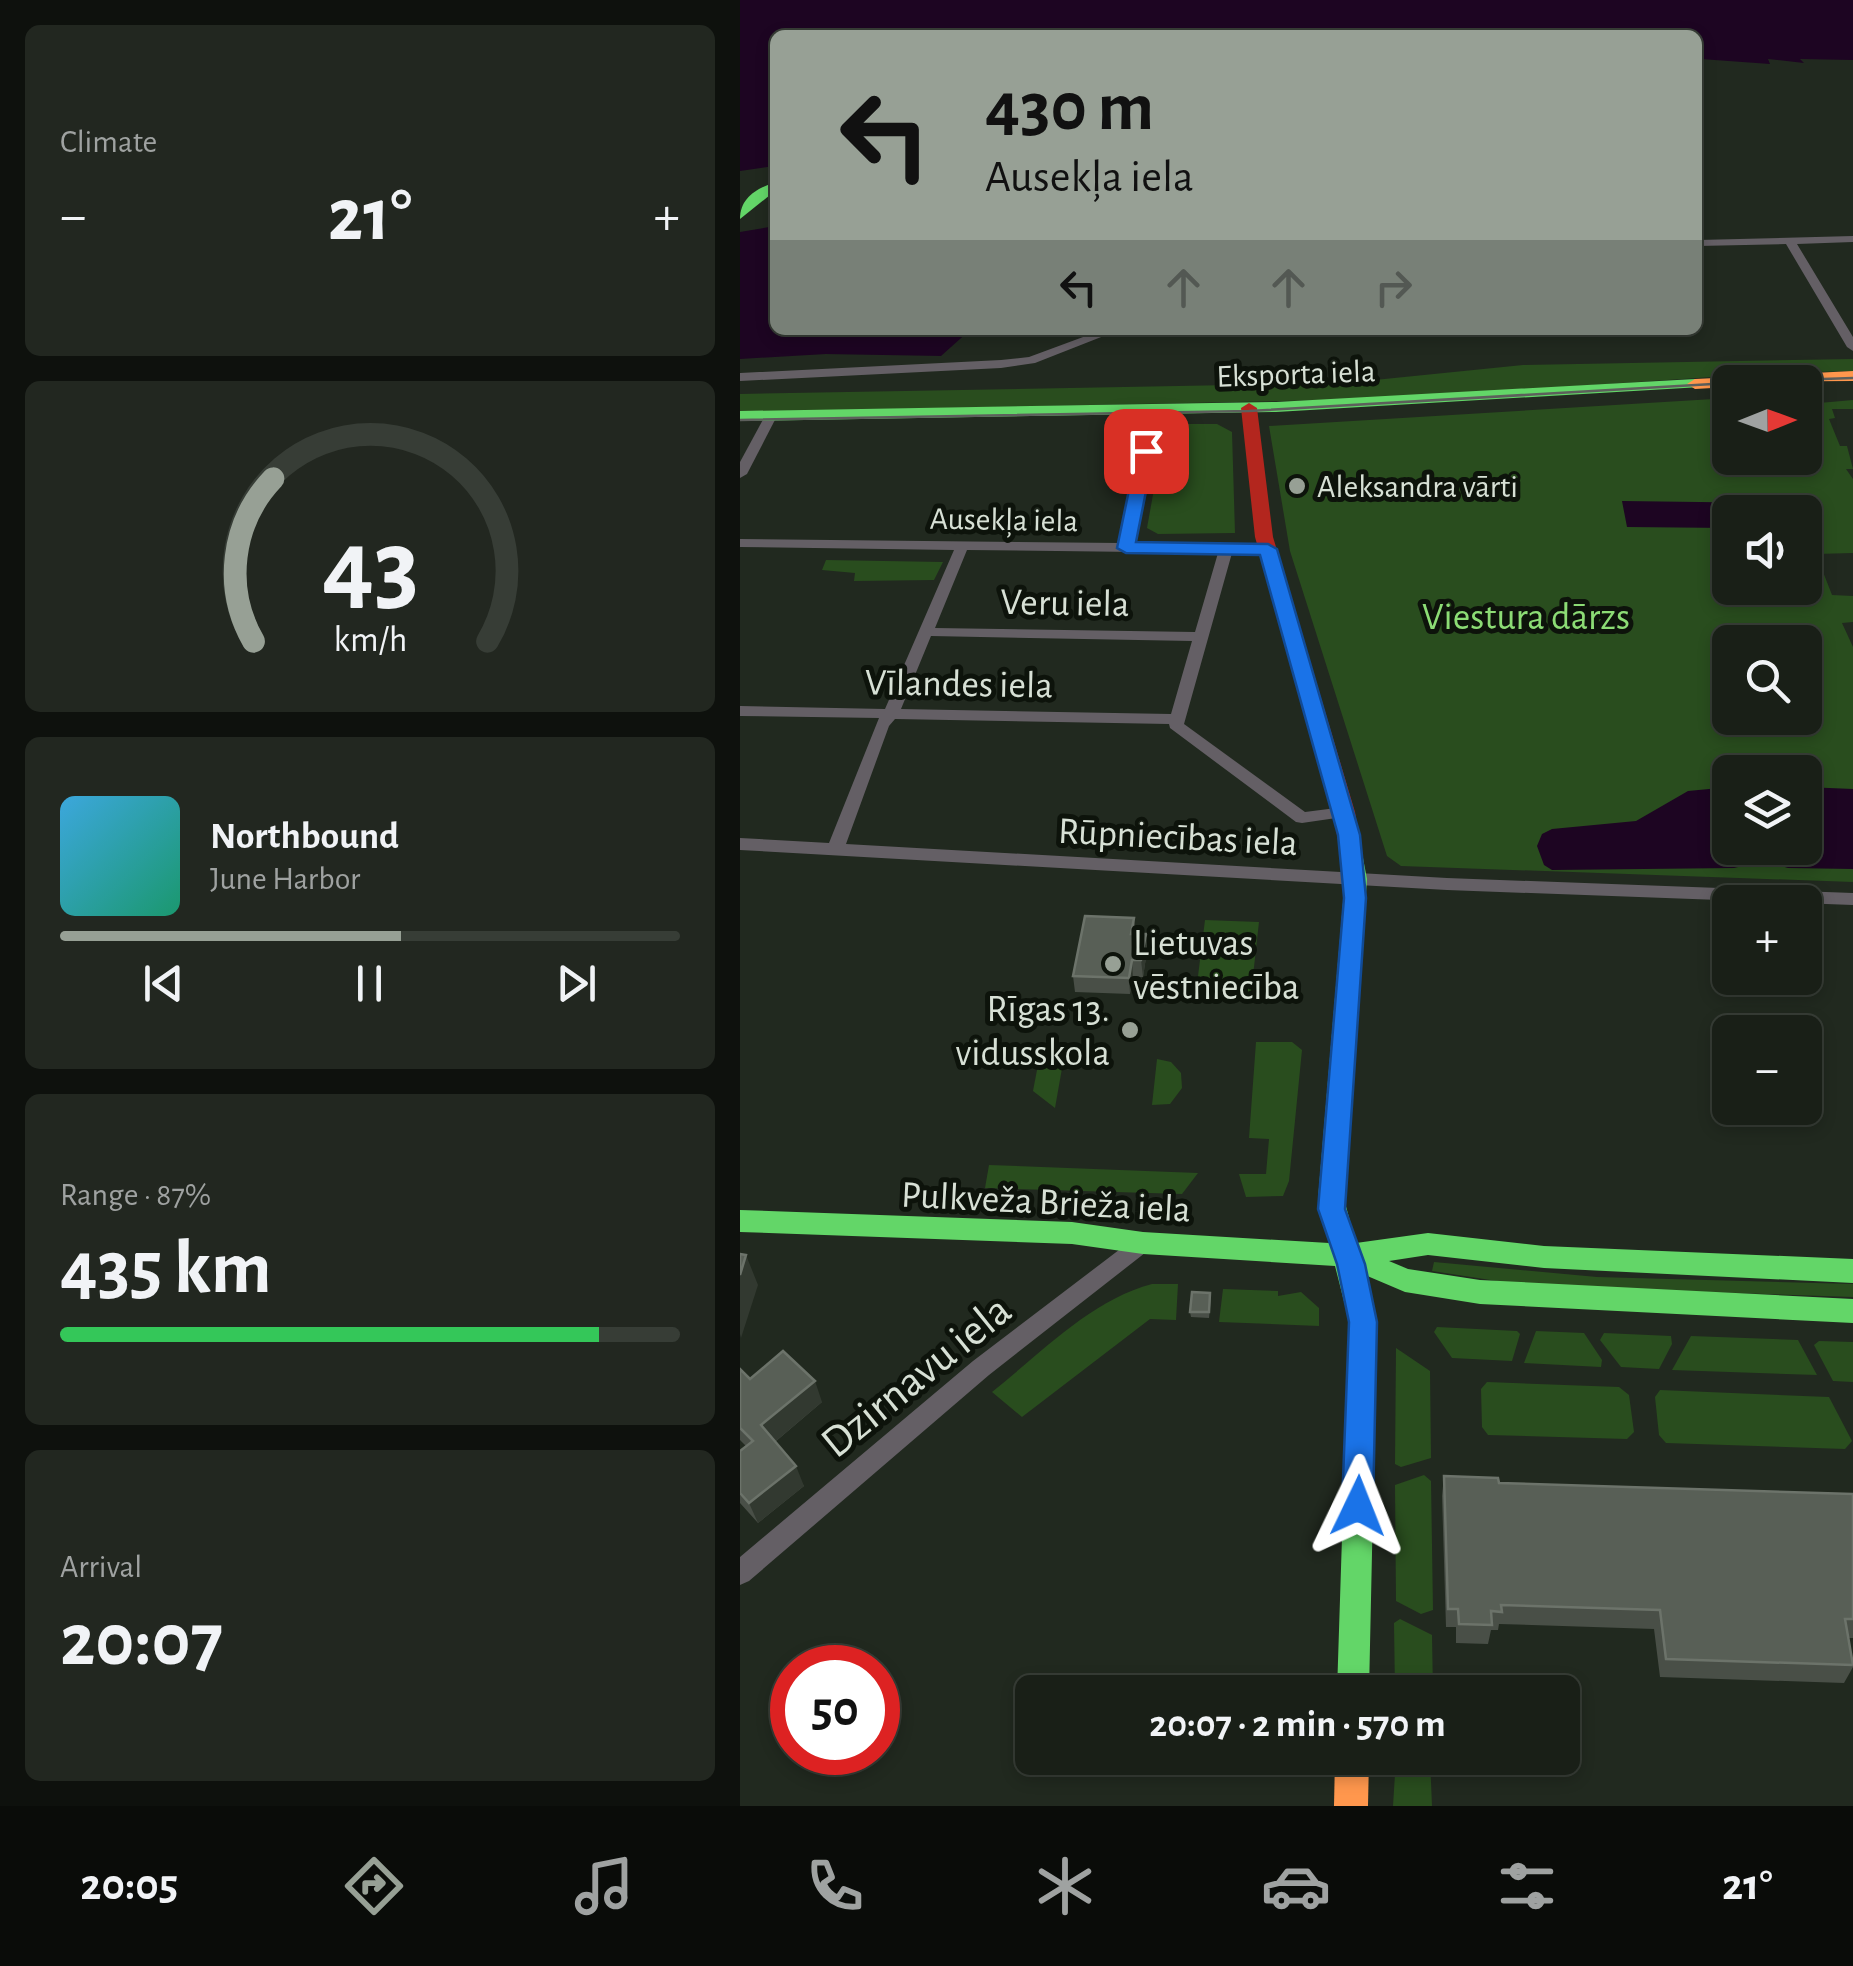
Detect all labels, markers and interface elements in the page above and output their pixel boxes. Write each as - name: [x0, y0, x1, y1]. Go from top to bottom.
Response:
- icon: left: [820, 70, 950, 200]
- text: 430 m: [985, 73, 1154, 143]
- text: Climate: [60, 126, 157, 158]
- text: Ausekļa iela: [985, 155, 1194, 200]
- text: 21°: [328, 179, 412, 254]
- text: −: [60, 189, 86, 244]
- text: +: [654, 189, 680, 244]
- icon: left: [1051, 260, 1106, 315]
- icon: ahead: [1156, 260, 1211, 315]
- icon: ahead: [1261, 260, 1316, 315]
- icon: right: [1366, 260, 1421, 315]
- street label: Eksporta iela: [1216, 355, 1376, 393]
- north arrow: [1712, 365, 1822, 475]
- map controls: [1712, 365, 1822, 1125]
- pin: [1104, 409, 1189, 494]
- icon: arrive: [1119, 424, 1174, 479]
- place label: Aleksandra vārti: [1317, 471, 1518, 503]
- marker: Aleksandra vārti: [1286, 475, 1308, 497]
- button: sound: [1712, 495, 1822, 605]
- street label: Ausekļa iela: [929, 503, 1079, 539]
- text: 43: [321, 516, 419, 620]
- street label: Veru iela: [1000, 584, 1130, 624]
- park label: Viestura dārzs: [1422, 599, 1630, 637]
- text: km/h: [333, 622, 407, 658]
- button: search: [1712, 625, 1822, 735]
- street label: Vīlandes iela: [865, 664, 1053, 706]
- button: layers: [1712, 755, 1822, 865]
- street label: Rūpniecības iela: [1057, 813, 1299, 863]
- text: Northbound: [210, 818, 399, 856]
- text: June Harbor: [210, 863, 360, 895]
- button: +: [1712, 885, 1822, 995]
- place label: Lietuvas vēstniecība: [1133, 925, 1299, 1007]
- marker: Lietuvas vēstniecība: [1102, 953, 1124, 975]
- icon: previous: [136, 956, 191, 1011]
- icon: pause: [342, 956, 397, 1011]
- icon: next: [549, 956, 604, 1011]
- place label: Rīgas 13. vidusskola: [955, 991, 1110, 1073]
- button: −: [1712, 1015, 1822, 1125]
- marker: Rīgas 13. vidusskola: [1119, 1019, 1141, 1041]
- street label: Pulkveža Brieža iela: [900, 1176, 1192, 1230]
- text: Range · 87%: [60, 1179, 211, 1211]
- text: 435 km: [60, 1232, 271, 1307]
- street label: Dzirnavu iela: [813, 1287, 1020, 1467]
- position arrow: [1306, 1454, 1410, 1558]
- text: Arrival: [60, 1551, 142, 1583]
- text: 20:07: [60, 1604, 223, 1679]
- speed limit sign: 50: [770, 1645, 900, 1775]
- text: 20:07 · 2 min · 570 m: [1149, 1706, 1446, 1744]
- icon: directions: [339, 1851, 409, 1921]
- icon: music: [569, 1851, 639, 1921]
- icon: phone: [800, 1851, 870, 1921]
- icon: climate: [1030, 1851, 1100, 1921]
- icon: car: [1261, 1851, 1331, 1921]
- icon: filters: [1492, 1851, 1562, 1921]
- text: 20:05: [80, 1863, 178, 1908]
- text: 21°: [1722, 1863, 1773, 1908]

